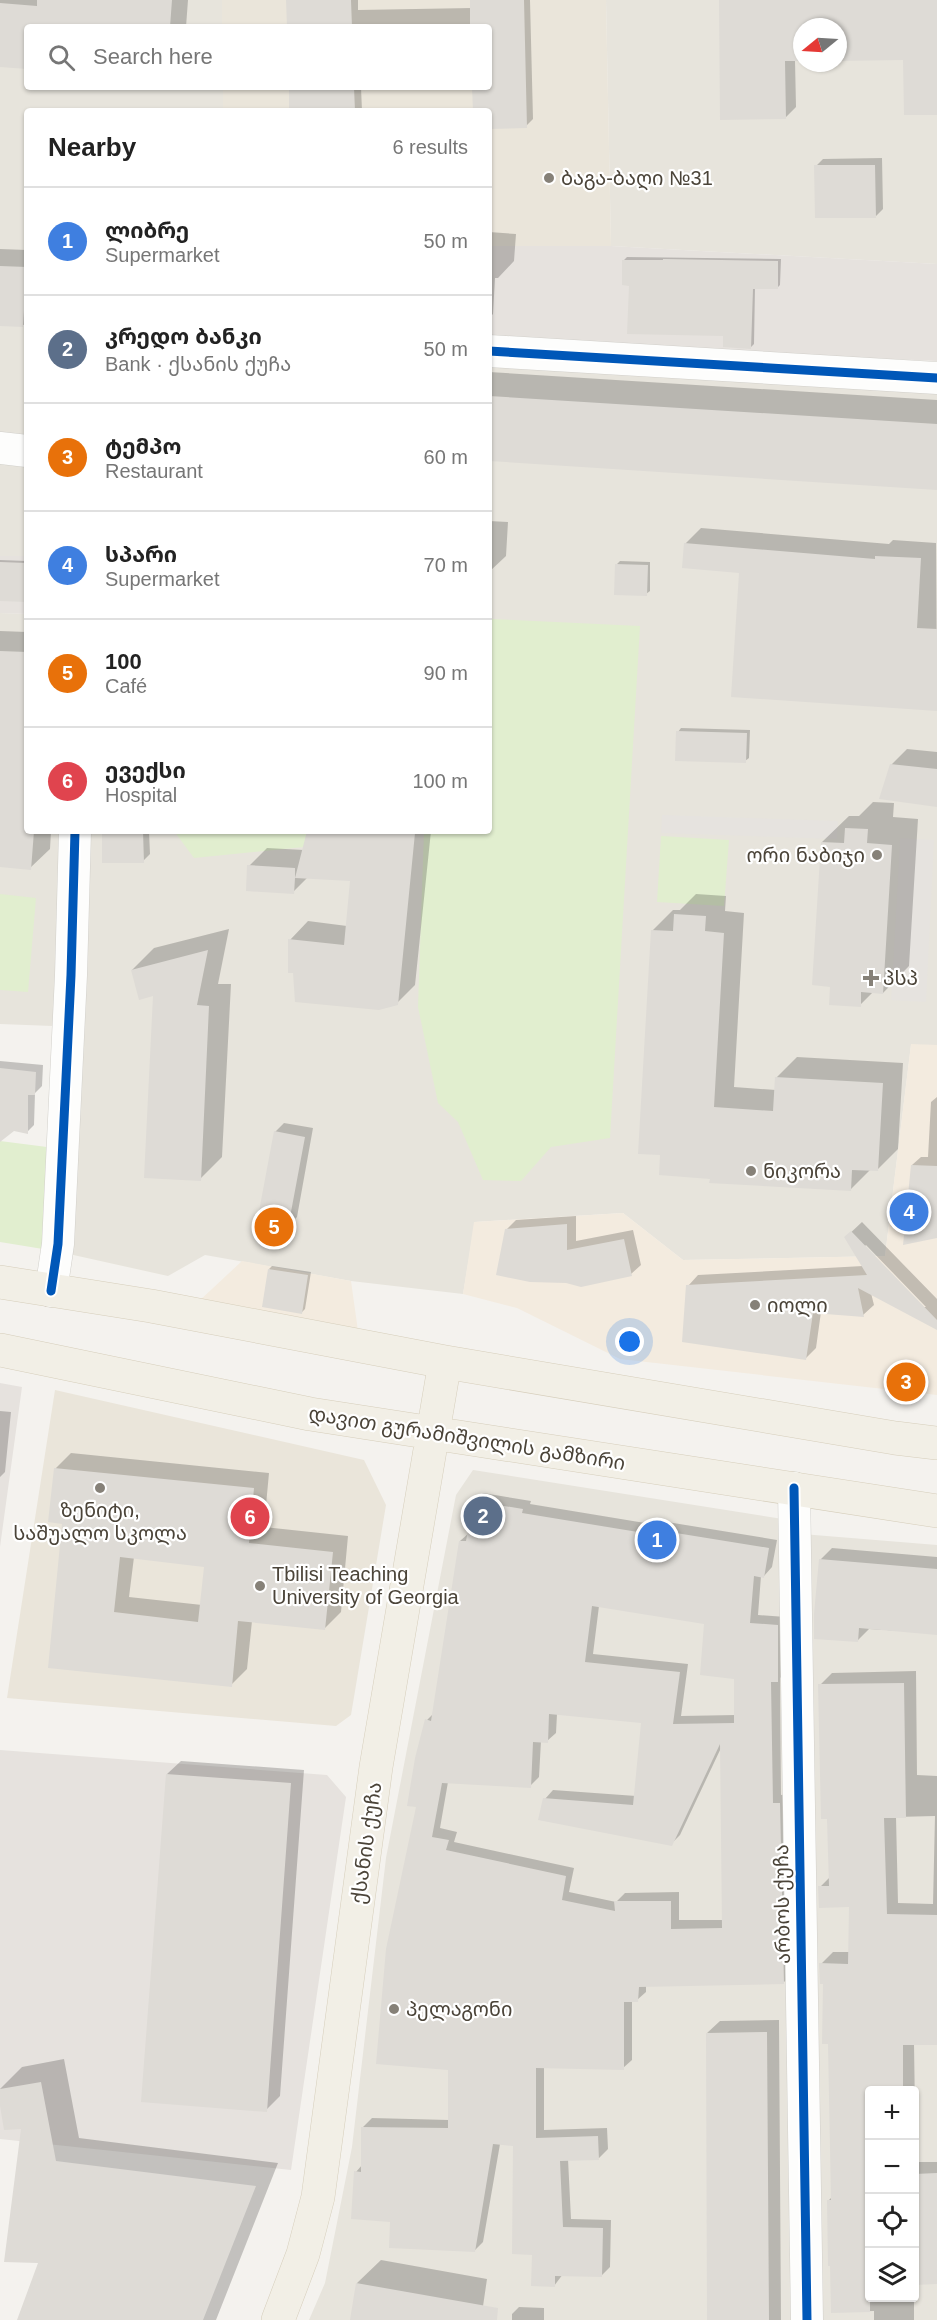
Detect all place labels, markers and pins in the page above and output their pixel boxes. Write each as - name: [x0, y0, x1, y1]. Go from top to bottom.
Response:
- place label: ბაგა-ბაღი №31: [561, 167, 713, 191]
- marker: ბაგა-ბაღი №31: [542, 171, 556, 185]
- place label: ორი ნაბიჯი: [747, 844, 865, 867]
- marker: ორი ნაბიჯი: [870, 848, 884, 862]
- place label: პსპ: [883, 967, 918, 989]
- marker: პსპ: [864, 971, 878, 985]
- place label: ნიკორა: [763, 1160, 841, 1183]
- marker: ნიკორა: [744, 1164, 758, 1178]
- pin: 4: [890, 1190, 928, 1234]
- pin: 5: [254, 1204, 294, 1250]
- place label: იოლი: [767, 1294, 828, 1318]
- marker: იოლი: [748, 1298, 762, 1312]
- pin: 3: [886, 1360, 926, 1404]
- marker: ზენიტი, საშუალო სკოლა: [93, 1481, 107, 1495]
- pin: 6: [230, 1494, 270, 1540]
- pin: 2: [464, 1494, 502, 1538]
- place label: ზენიტი, საშუალო სკოლა: [13, 1499, 187, 1546]
- pin: 1: [638, 1518, 676, 1562]
- place label: Tbilisi Teaching University of Georgia: [272, 1563, 460, 1608]
- marker: Tbilisi Teaching University of Georgia: [253, 1579, 267, 1593]
- place label: პელაგონი: [406, 1998, 512, 2022]
- marker: პელაგონი: [387, 2002, 401, 2016]

